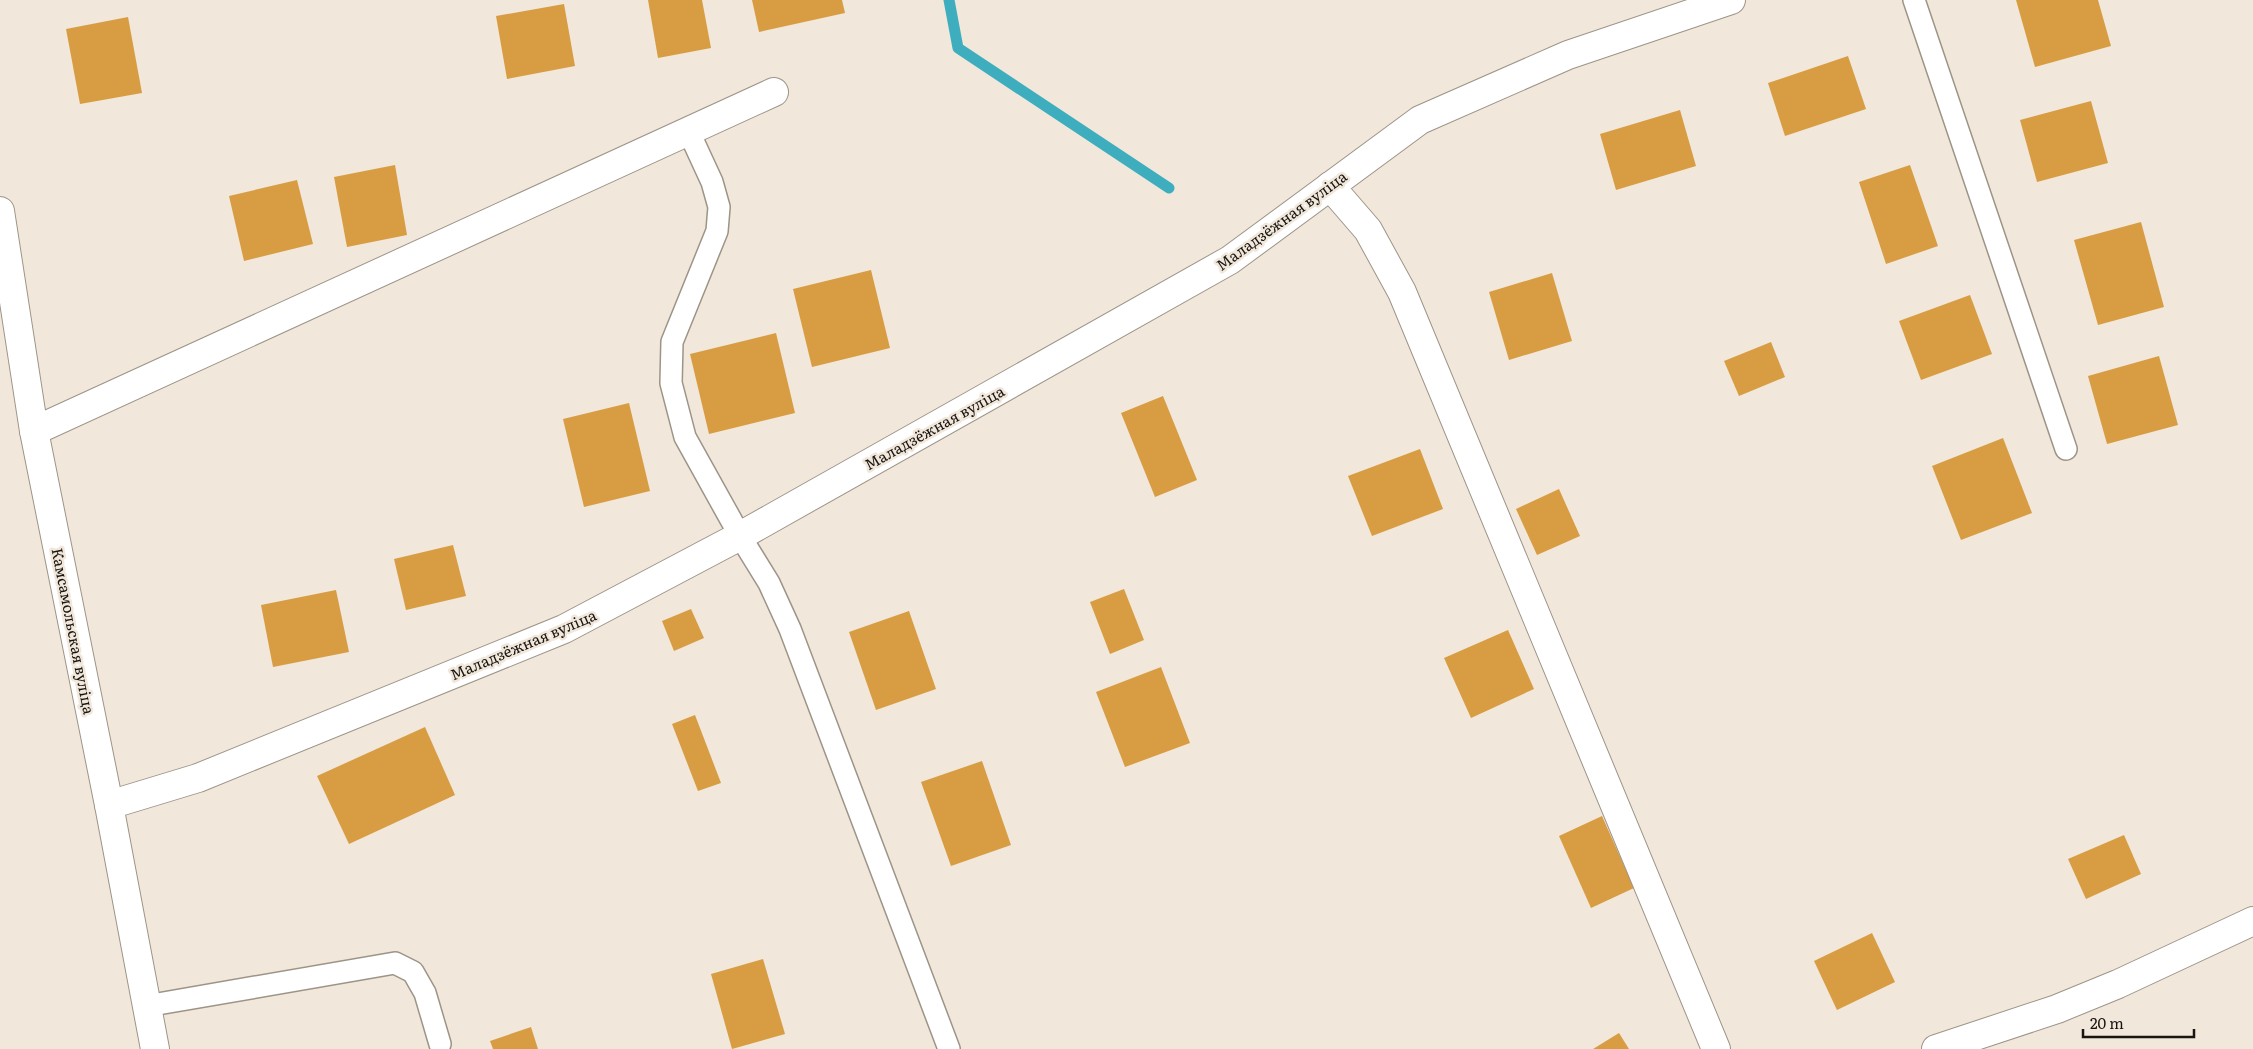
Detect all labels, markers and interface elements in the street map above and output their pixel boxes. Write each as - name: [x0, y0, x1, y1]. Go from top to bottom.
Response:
- street label: Маладзёжная вуліца: [1211, 164, 1352, 275]
- street label: Маладзёжная вуліца: [860, 378, 1009, 475]
- street label: Камсамольская вуліца: [47, 546, 102, 717]
- street label: Маладзёжная вуліца: [446, 602, 601, 685]
- scale bar: [2083, 1006, 2194, 1038]
- text: 20 m: [2090, 1011, 2124, 1034]

